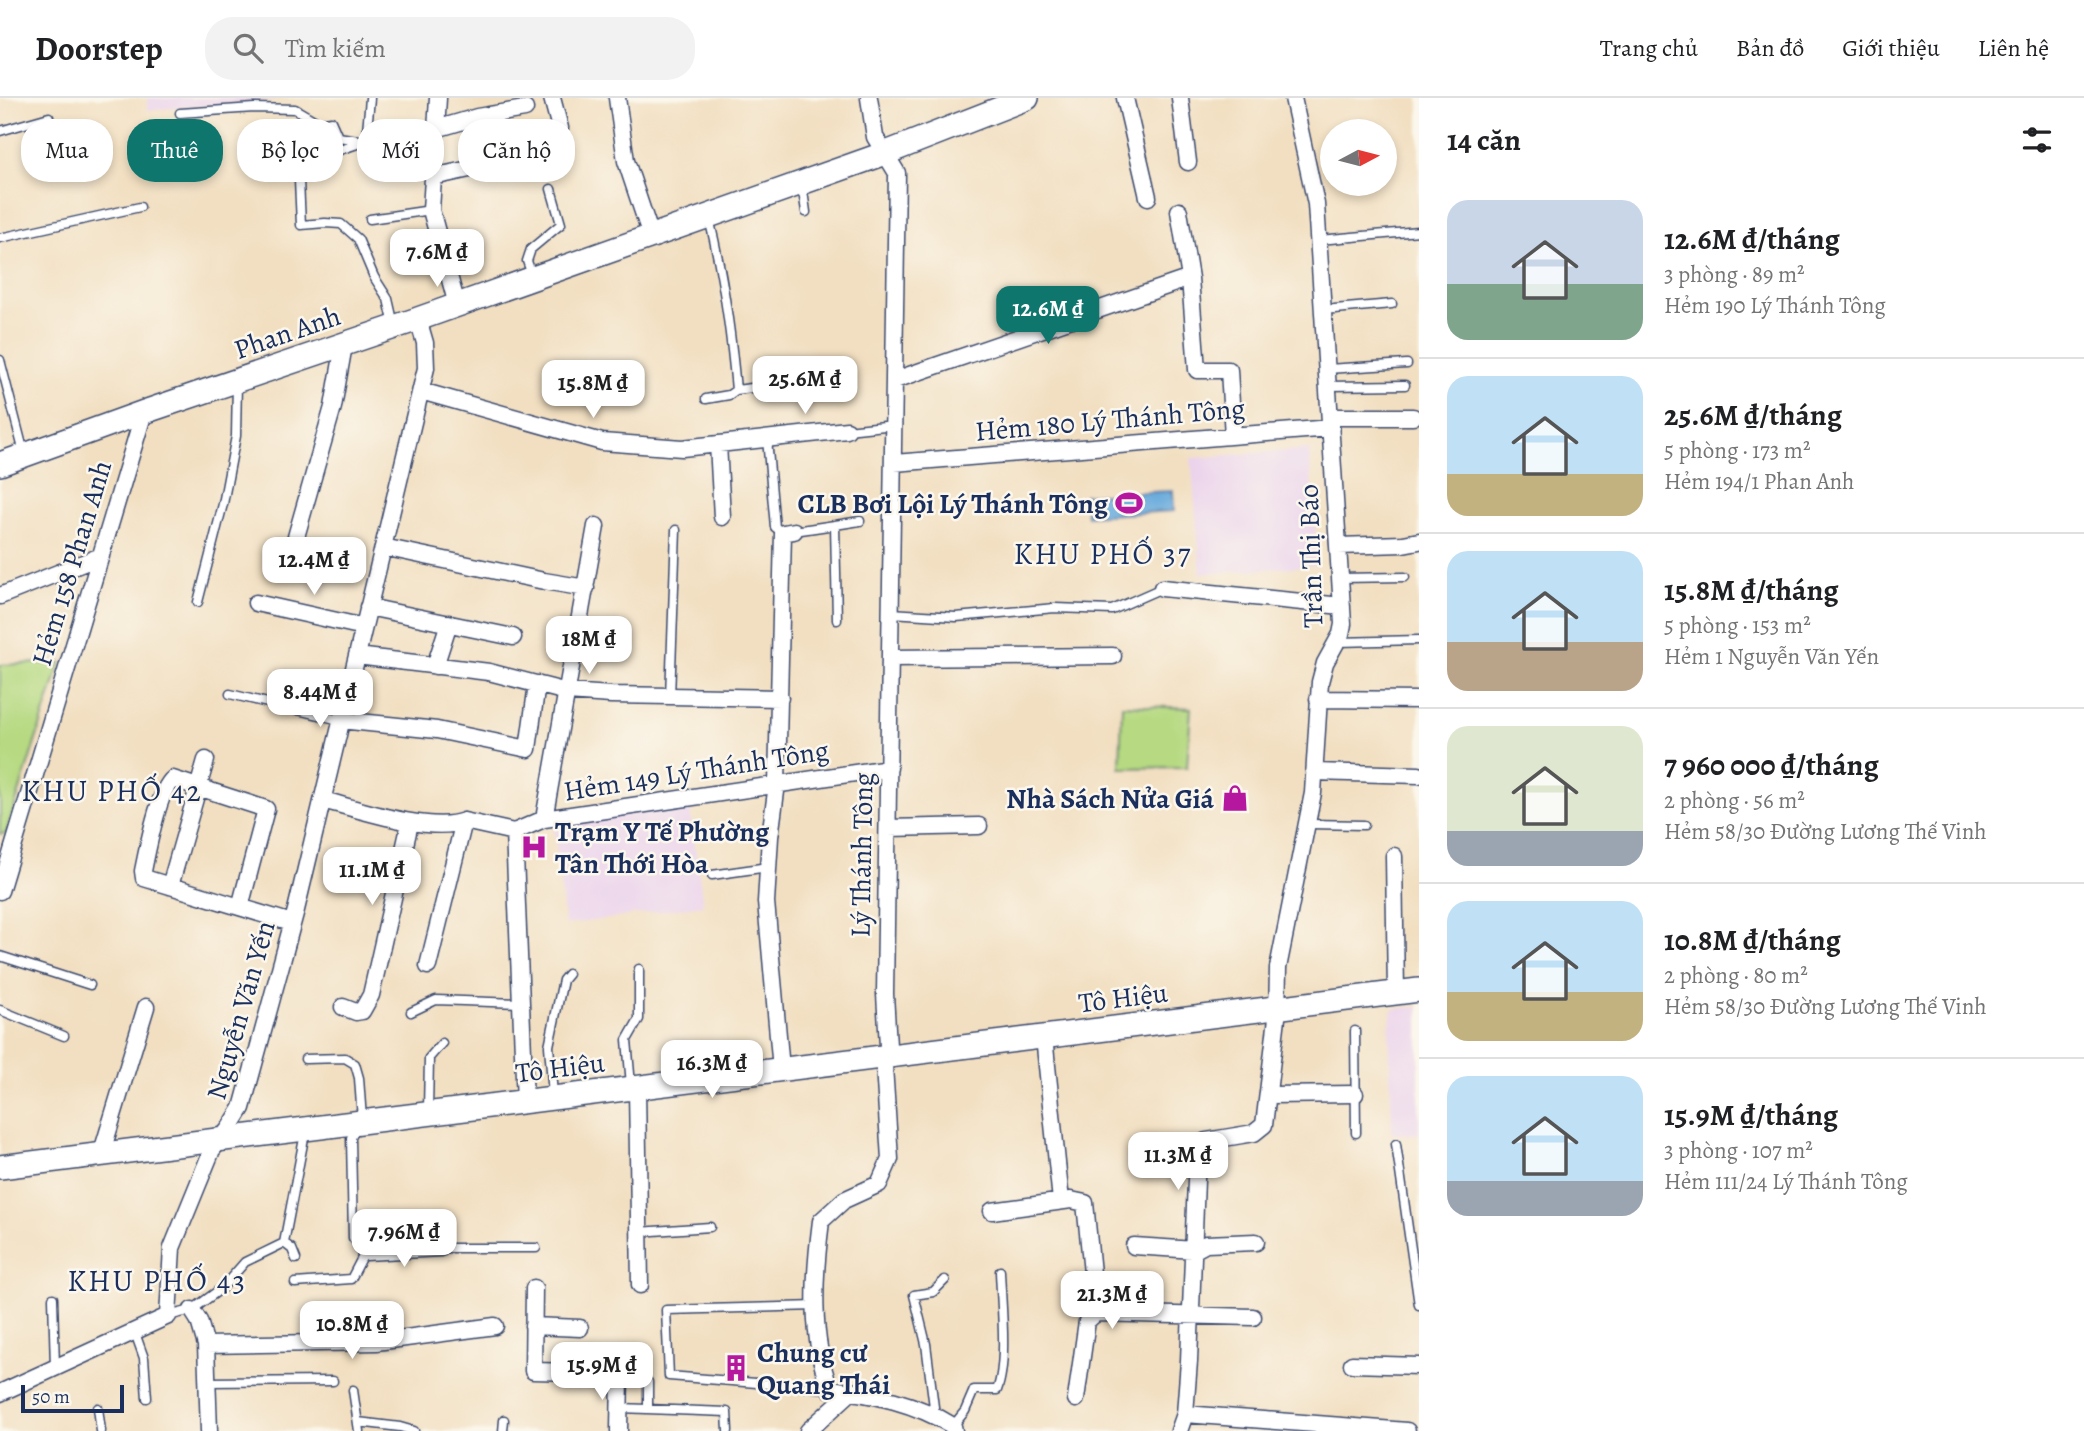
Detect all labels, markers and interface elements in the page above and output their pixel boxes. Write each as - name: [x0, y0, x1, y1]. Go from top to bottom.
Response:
- search box: [205, 17, 695, 80]
- text: Doorstep: [35, 26, 163, 71]
- icon: search: [229, 29, 267, 67]
- text: Tìm kiếm: [285, 31, 386, 66]
- text: Trang chủ: [1600, 32, 1698, 64]
- text: Bản đồ: [1736, 32, 1804, 64]
- text: Giới thiệu: [1842, 32, 1940, 64]
- text: Liên hệ: [1978, 32, 2049, 64]
- chip: Mua: [21, 119, 113, 182]
- chip: Thuê: [127, 119, 223, 182]
- chip: Bộ lọc: [237, 119, 343, 182]
- chip: Mới: [357, 119, 444, 182]
- chip: Căn hộ: [458, 119, 575, 182]
- north arrow: [1320, 119, 1396, 196]
- map controls: [1320, 119, 1397, 196]
- text: 14 căn: [1447, 120, 1521, 160]
- icon: filters: [2018, 121, 2056, 159]
- text: 12.6M ₫/tháng: [1664, 219, 1840, 259]
- icon: home: [1503, 228, 1587, 312]
- pin: 7.6M ₫: [380, 230, 494, 289]
- text: 7.6M ₫: [406, 236, 468, 267]
- text: 3 phòng · 89 m²: [1664, 259, 1805, 290]
- pin: 12.6M ₫: [983, 286, 1113, 346]
- text: Hẻm 190 Lý Thánh Tông: [1664, 290, 1886, 321]
- text: 12.6M ₫: [1012, 293, 1084, 324]
- street label: Phan Anh: [229, 297, 346, 369]
- pin: 25.6M ₫: [740, 356, 870, 416]
- pin: 15.8M ₫: [528, 360, 658, 420]
- text: 25.6M ₫: [768, 363, 842, 394]
- text: 15.8M ₫: [558, 367, 628, 398]
- street label: Hẻm 180 Lý Thánh Tông: [973, 389, 1247, 451]
- text: 25.6M ₫/tháng: [1664, 395, 1842, 435]
- icon: home: [1503, 404, 1587, 488]
- text: 5 phòng · 173 m²: [1664, 435, 1810, 466]
- street label: Hẻm 158 Phan Anh: [23, 456, 121, 671]
- text: Hẻm 194/1 Phan Anh: [1664, 466, 1854, 497]
- street label: Trần Thị Báo: [1290, 483, 1332, 628]
- place label: CLB Bơi Lội Lý Thánh Tông: [798, 485, 1109, 523]
- sports icon: CLB Bơi Lội Lý Thánh Tông: [1114, 488, 1144, 518]
- district label: KHU PHỐ 37: [1014, 534, 1192, 574]
- pin: 12.4M ₫: [249, 538, 379, 597]
- text: 12.4M ₫: [278, 544, 350, 575]
- text: 15.8M ₫/tháng: [1664, 570, 1839, 610]
- icon: home: [1503, 579, 1587, 663]
- text: 5 phòng · 153 m²: [1664, 610, 1811, 641]
- pin: 18M ₫: [540, 616, 638, 676]
- text: 18M ₫: [562, 623, 616, 654]
- text: Hẻm 1 Nguyễn Văn Yến: [1664, 641, 1879, 672]
- pin: 8.44M ₫: [255, 670, 385, 729]
- text: 8.44M ₫: [283, 676, 357, 707]
- street label: Hẻm 149 Lý Thánh Tông: [561, 731, 831, 811]
- text: 7 960 000 ₫/tháng: [1664, 745, 1879, 785]
- icon: home: [1503, 754, 1587, 838]
- district label: KHU PHỐ 42: [21, 771, 203, 811]
- street label: Lý Thánh Tông: [842, 772, 882, 938]
- place label: Nhà Sách Nửa Giá: [1006, 780, 1215, 818]
- shop icon: Nhà Sách Nửa Giá: [1220, 783, 1250, 813]
- text: 2 phòng · 56 m²: [1664, 785, 1805, 816]
- place label: Trạm Y Tế Phường Tân Thới Hòa: [555, 813, 770, 883]
- text: Hẻm 58/30 Đường Lương Thế Vinh: [1664, 816, 1987, 847]
- hospital icon: Trạm Y Tế Phường Tân Thới Hòa: [519, 832, 549, 862]
- pin: 11.1M ₫: [307, 848, 437, 907]
- text: 11.1M ₫: [339, 854, 405, 885]
- street label: Nguyễn Văn Yến: [197, 916, 285, 1104]
- text: 10.8M ₫/tháng: [1664, 920, 1841, 960]
- icon: home: [1503, 929, 1587, 1013]
- text: 2 phòng · 80 m²: [1664, 960, 1808, 991]
- street label: Tô Hiệu: [1076, 974, 1171, 1022]
- text: Hẻm 58/30 Đường Lương Thế Vinh: [1664, 991, 1987, 1022]
- pin: 16.3M ₫: [647, 1040, 777, 1100]
- street label: Tô Hiệu: [513, 1044, 608, 1092]
- text: 16.3M ₫: [677, 1047, 747, 1078]
- text: 15.9M ₫/tháng: [1664, 1095, 1838, 1135]
- icon: home: [1503, 1104, 1587, 1188]
- pin: 11.3M ₫: [1113, 1132, 1243, 1192]
- text: 3 phòng · 107 m²: [1664, 1135, 1813, 1166]
- text: 11.3M ₫: [1144, 1139, 1212, 1170]
- text: Hẻm 111/24 Lý Thánh Tông: [1664, 1166, 1908, 1197]
- pin: 7.96M ₫: [339, 1210, 469, 1269]
- text: 7.96M ₫: [368, 1216, 440, 1247]
- district label: KHU PHỐ 43: [67, 1261, 247, 1301]
- pin: 21.3M ₫: [1047, 1272, 1177, 1331]
- text: 21.3M ₫: [1077, 1278, 1147, 1309]
- pin: 10.8M ₫: [287, 1302, 417, 1361]
- text: 10.8M ₫: [316, 1308, 388, 1339]
- place label: Chung cư Quang Thái: [757, 1334, 890, 1404]
- pin: 15.9M ₫: [537, 1342, 667, 1402]
- text: 15.9M ₫: [567, 1349, 637, 1380]
- building icon: Chung cư Quang Thái: [721, 1353, 751, 1383]
- scale bar: [21, 1382, 124, 1414]
- text: 50 m: [32, 1384, 70, 1410]

